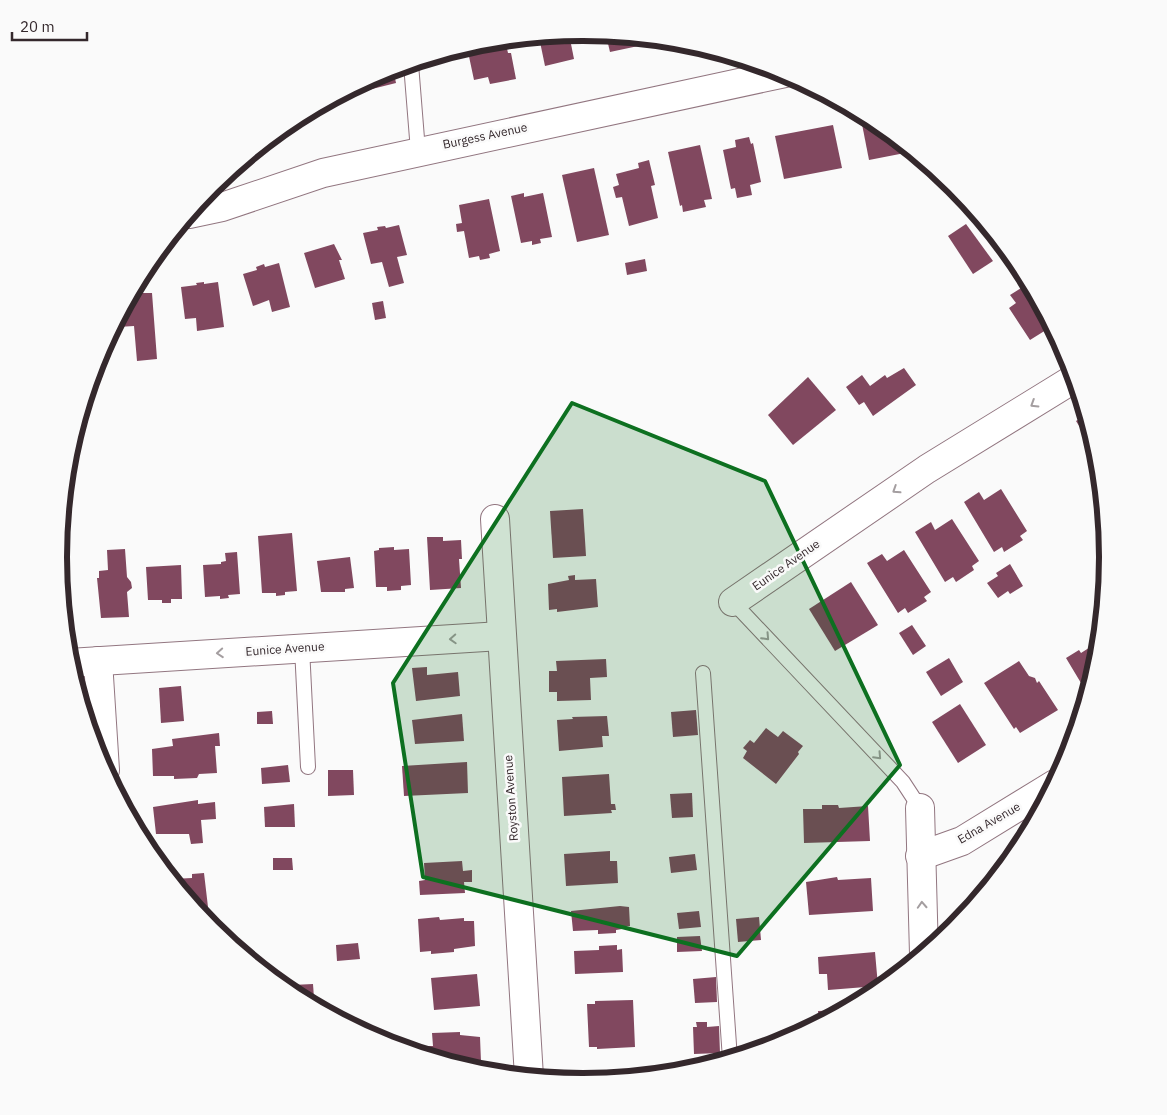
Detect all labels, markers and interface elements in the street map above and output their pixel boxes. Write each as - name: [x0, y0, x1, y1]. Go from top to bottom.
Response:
- scale bar: [12, 10, 88, 42]
- text: 20 m: [20, 17, 55, 36]
- street label: Burgess Avenue: [441, 119, 529, 152]
- one-way arrow: [1030, 397, 1039, 407]
- one-way arrow: [892, 484, 902, 493]
- street label: Eunice Avenue: [749, 536, 823, 593]
- one-way arrow: [760, 632, 769, 641]
- one-way arrow: [448, 634, 456, 645]
- street label: Eunice Avenue: [245, 638, 325, 659]
- one-way arrow: [216, 647, 224, 658]
- one-way arrow: [872, 750, 881, 759]
- street label: Royston Avenue: [500, 754, 521, 842]
- street label: Edna Avenue: [955, 798, 1023, 847]
- one-way arrow: [916, 901, 927, 909]

